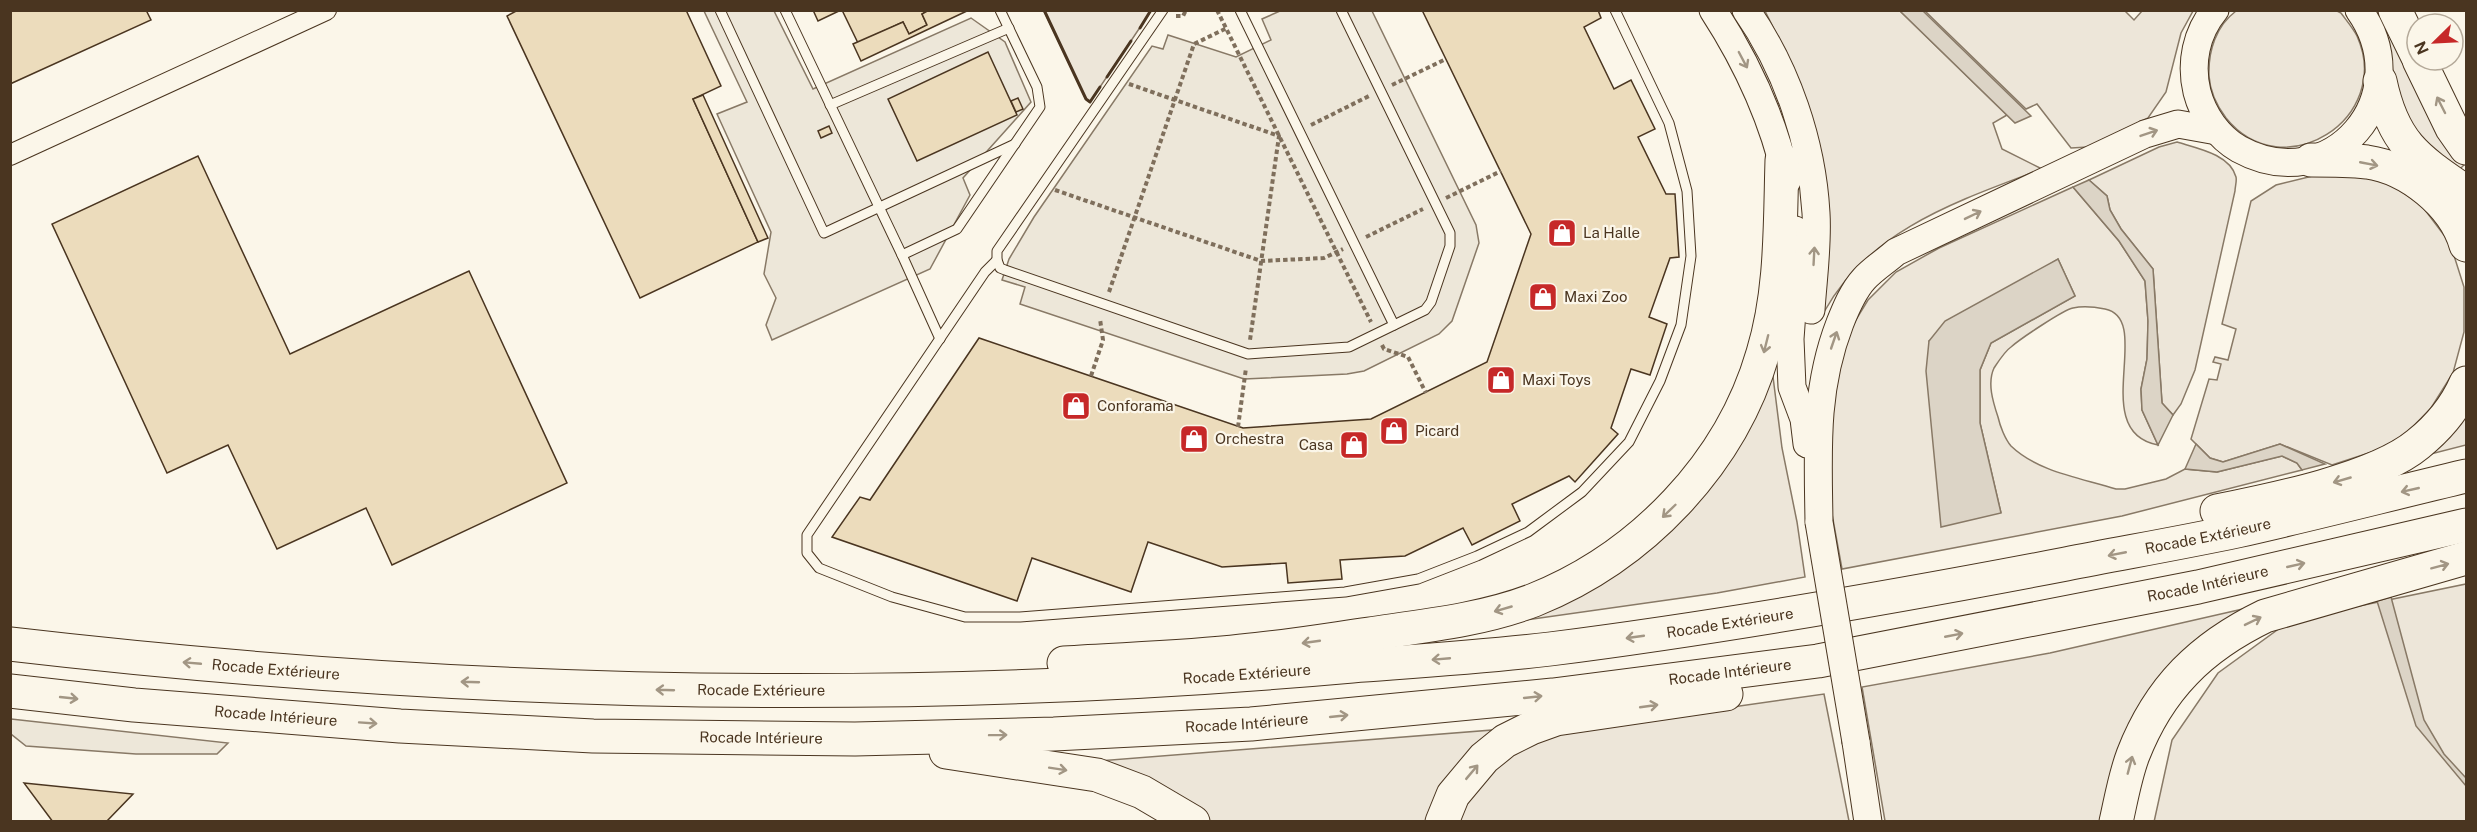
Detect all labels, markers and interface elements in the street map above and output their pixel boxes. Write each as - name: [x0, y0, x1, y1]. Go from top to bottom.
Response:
- north arrow: [2405, 12, 2465, 72]
- text: N: [2411, 38, 2433, 57]
- one-way arrow: [1738, 51, 1749, 69]
- one-way arrow: [2435, 97, 2446, 115]
- one-way arrow: [2140, 127, 2158, 138]
- one-way arrow: [2359, 159, 2378, 170]
- one-way arrow: [1963, 209, 1981, 221]
- shop icon: La Halle: [1546, 217, 1578, 249]
- place label: La Halle: [1583, 224, 1640, 241]
- one-way arrow: [1809, 246, 1820, 266]
- shop icon: Maxi Zoo: [1527, 281, 1559, 313]
- place label: Maxi Zoo: [1564, 288, 1627, 305]
- one-way arrow: [1829, 331, 1840, 350]
- one-way arrow: [1759, 334, 1771, 353]
- shop icon: Maxi Toys: [1485, 364, 1517, 396]
- place label: Maxi Toys: [1522, 371, 1591, 388]
- shop icon: Conforama: [1060, 390, 1092, 422]
- place label: Conforama: [1097, 397, 1174, 414]
- shop icon: Picard: [1378, 415, 1410, 447]
- place label: Picard: [1415, 422, 1459, 439]
- shop icon: Orchestra: [1178, 423, 1210, 455]
- shop icon: Casa: [1338, 429, 1370, 461]
- place label: Orchestra: [1215, 430, 1284, 447]
- place label: Casa: [1299, 436, 1333, 453]
- one-way arrow: [2333, 475, 2352, 486]
- one-way arrow: [2400, 484, 2419, 496]
- one-way arrow: [1662, 503, 1677, 518]
- street label: Rocade Extérieure: [2143, 515, 2273, 557]
- one-way arrow: [2107, 549, 2127, 560]
- one-way arrow: [2286, 558, 2305, 570]
- one-way arrow: [2430, 559, 2449, 571]
- street label: Rocade Intérieure: [2146, 562, 2270, 605]
- one-way arrow: [1494, 604, 1513, 615]
- street label: Rocade Extérieure: [1665, 604, 1795, 641]
- one-way arrow: [2244, 615, 2262, 627]
- one-way arrow: [1944, 629, 1964, 640]
- one-way arrow: [1625, 632, 1645, 643]
- one-way arrow: [1302, 636, 1322, 647]
- one-way arrow: [1432, 653, 1452, 664]
- street label: Rocade Extérieure: [211, 656, 340, 683]
- street label: Rocade Intérieure: [1667, 656, 1792, 688]
- one-way arrow: [182, 657, 202, 668]
- street label: Rocade Extérieure: [1182, 661, 1311, 687]
- one-way arrow: [461, 677, 481, 688]
- street label: Rocade Extérieure: [697, 681, 825, 699]
- one-way arrow: [656, 684, 676, 696]
- one-way arrow: [1523, 691, 1542, 702]
- one-way arrow: [58, 693, 78, 704]
- one-way arrow: [1639, 701, 1659, 712]
- street label: Rocade Intérieure: [214, 702, 338, 729]
- street label: Rocade Intérieure: [1185, 710, 1309, 735]
- one-way arrow: [1328, 710, 1348, 721]
- one-way arrow: [357, 718, 377, 729]
- street label: Rocade Intérieure: [699, 728, 823, 747]
- one-way arrow: [987, 730, 1007, 741]
- one-way arrow: [2125, 756, 2136, 775]
- one-way arrow: [1048, 764, 1068, 775]
- one-way arrow: [1466, 764, 1479, 780]

